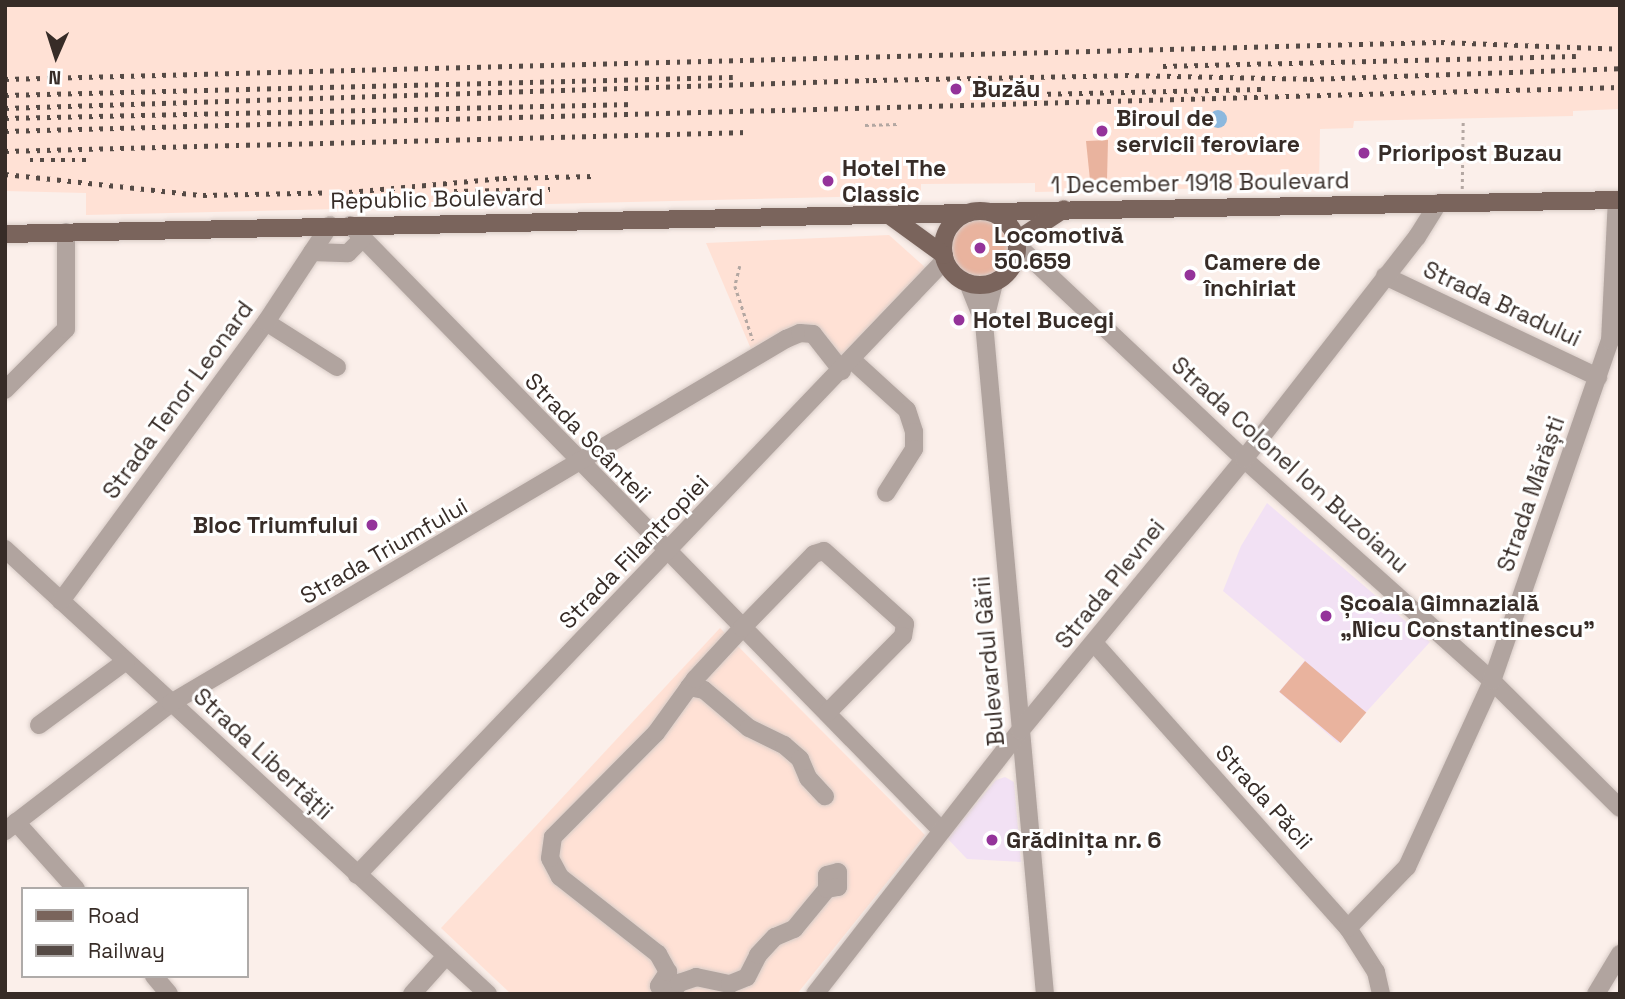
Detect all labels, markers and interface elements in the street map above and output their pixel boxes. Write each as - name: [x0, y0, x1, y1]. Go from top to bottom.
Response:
- north arrow: [21, 21, 91, 91]
- text: N: [48, 65, 62, 90]
- place label: Buzău: [972, 75, 1040, 103]
- marker: Buzău: [946, 79, 966, 99]
- place label: Biroul de servicii feroviare: [1116, 104, 1300, 158]
- marker: Biroul de servicii feroviare: [1094, 123, 1110, 139]
- place label: Prioripost Buzau: [1378, 139, 1562, 167]
- marker: Prioripost Buzau: [1356, 145, 1372, 161]
- place label: Hotel The Classic: [842, 154, 947, 208]
- street label: 1 December 1918 Boulevard: [1050, 167, 1350, 199]
- marker: Hotel The Classic: [820, 173, 836, 189]
- street label: Republic Boulevard: [330, 183, 544, 215]
- place label: Locomotivă 50.659: [994, 221, 1124, 275]
- marker: Locomotivă 50.659: [972, 240, 988, 256]
- place label: Camere de închiriat: [1204, 248, 1321, 302]
- street label: Strada Bradului: [1419, 255, 1585, 353]
- marker: Camere de închiriat: [1182, 267, 1198, 283]
- street label: Strada Tenor Leonard: [97, 296, 259, 504]
- place label: Hotel Bucegi: [973, 306, 1114, 334]
- marker: Hotel Bucegi: [951, 312, 967, 328]
- street label: Strada Colonel Ion Buzoianu: [1166, 351, 1414, 579]
- street label: Strada Scânteii: [519, 367, 657, 509]
- street label: Strada Mărăști: [1492, 413, 1570, 575]
- street label: Strada Filantropiei: [553, 469, 715, 635]
- street label: Strada Triumfului: [295, 492, 473, 610]
- place label: Bloc Triumfului: [192, 511, 358, 539]
- street label: Strada Plevnei: [1050, 514, 1170, 654]
- marker: Bloc Triumfului: [364, 517, 380, 533]
- street label: Bulevardul Gării: [968, 575, 1010, 747]
- place label: Școala Gimnazială „Nicu Constantinescu”: [1340, 589, 1595, 643]
- marker: Școala Gimnazială „Nicu Constantinescu”: [1318, 608, 1334, 624]
- street label: Strada Libertății: [188, 683, 338, 825]
- street label: Strada Păcii: [1210, 739, 1318, 855]
- place label: Grădinița nr. 6: [1006, 826, 1162, 854]
- marker: Grădinița nr. 6: [984, 832, 1000, 848]
- legend: [21, 887, 248, 978]
- text: Road: [88, 902, 140, 929]
- text: Railway: [88, 937, 165, 964]

